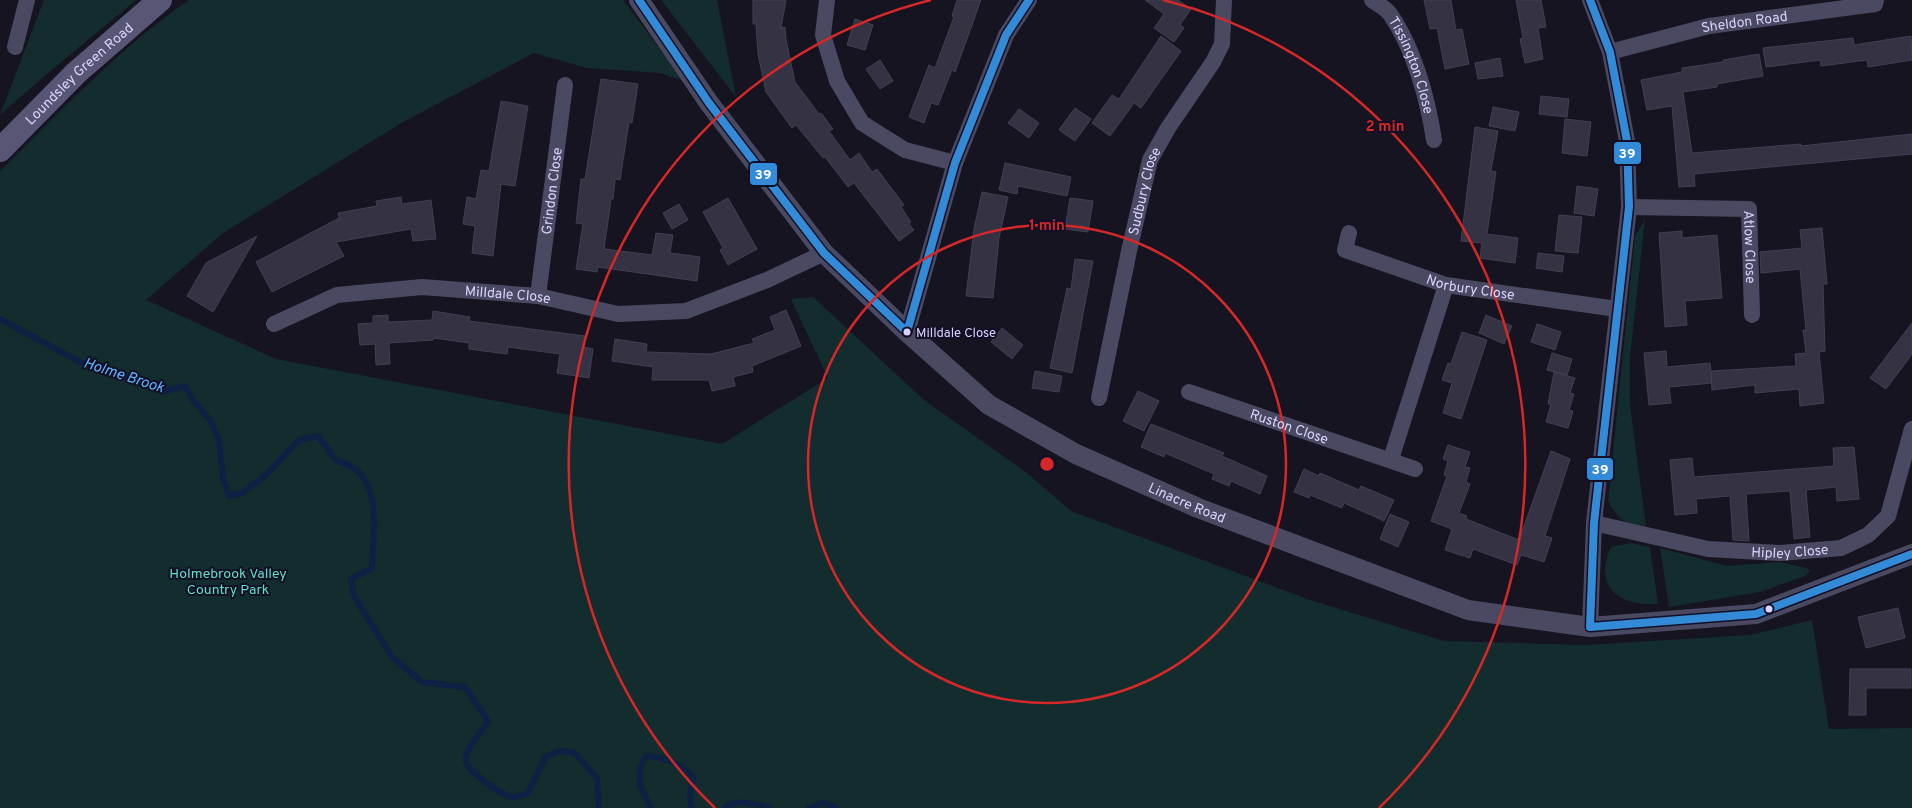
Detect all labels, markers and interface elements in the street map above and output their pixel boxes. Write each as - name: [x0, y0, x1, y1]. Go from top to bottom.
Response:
- street label: Sheldon Road: [1700, 9, 1789, 38]
- street label: Tissington Close: [1384, 14, 1436, 116]
- street label: Loundsley Green Road: [23, 20, 137, 129]
- text: 2 min: [1365, 118, 1405, 137]
- line badge: 39: [1613, 141, 1642, 165]
- street label: Sudbury Close: [1126, 144, 1166, 237]
- street label: Grindon Close: [539, 146, 567, 236]
- text: 39: [1619, 146, 1635, 163]
- line badge: 39: [749, 162, 778, 186]
- text: 39: [755, 167, 771, 184]
- street label: Atlow Close: [1739, 210, 1758, 284]
- text: 1 min: [1029, 217, 1065, 236]
- street label: Norbury Close: [1424, 272, 1516, 305]
- street label: Milldale Close: [464, 283, 552, 309]
- place label: Milldale Close: [916, 326, 996, 342]
- marker: Milldale Close: [902, 327, 912, 337]
- water label: Holme Brook: [81, 354, 167, 399]
- street label: Ruston Close: [1247, 406, 1330, 449]
- centre of rings: [1038, 455, 1056, 473]
- line badge: 39: [1586, 457, 1614, 481]
- text: 39: [1592, 462, 1608, 479]
- street label: Linacre Road: [1145, 480, 1228, 528]
- street label: Hipley Close: [1751, 542, 1829, 563]
- park label: Holmebrook Valley Country Park: [169, 566, 287, 599]
- unlabelled marker: [1764, 604, 1774, 614]

